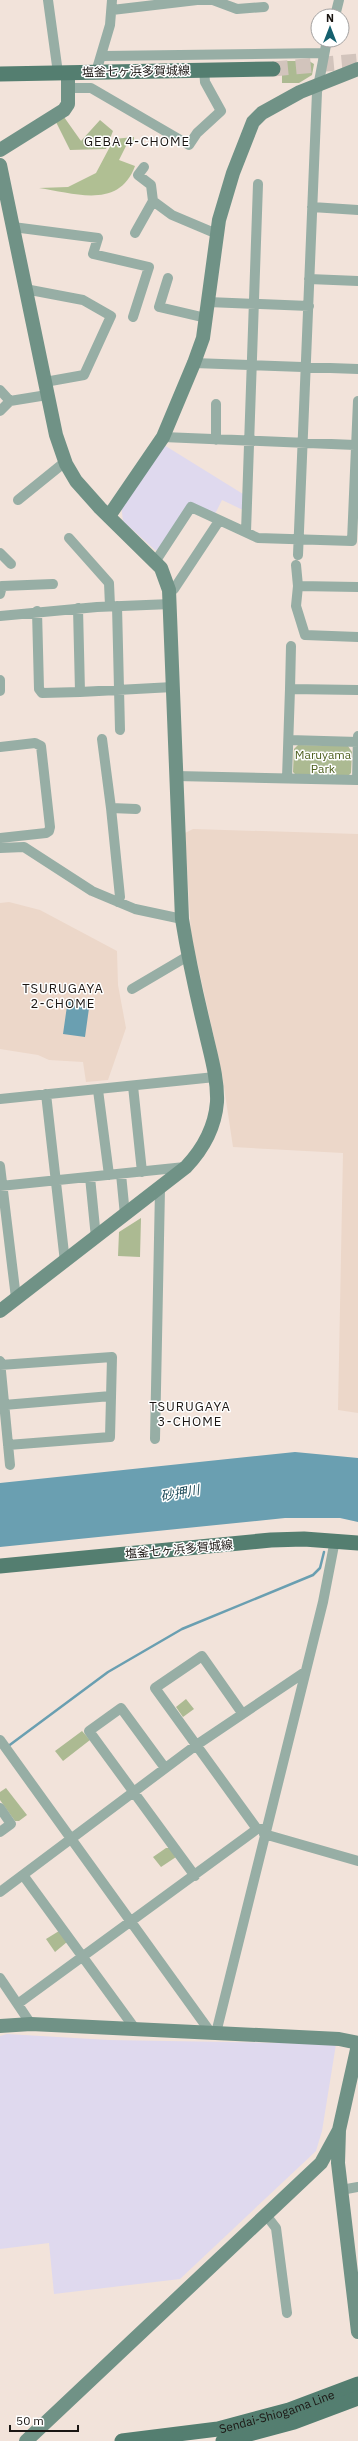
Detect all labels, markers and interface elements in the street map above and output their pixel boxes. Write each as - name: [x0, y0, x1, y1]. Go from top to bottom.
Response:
- north arrow: [310, 8, 350, 48]
- text: N: [326, 11, 334, 25]
- street label: 塩釜七ヶ浜多賀城線: [82, 63, 190, 79]
- district label: GEBA 4-CHOME: [84, 133, 190, 150]
- park label: Maruyama Park: [295, 747, 352, 776]
- district label: TSURUGAYA 2-CHOME: [22, 980, 104, 1012]
- district label: TSURUGAYA 3-CHOME: [149, 1398, 231, 1430]
- water label: 砂押川: [159, 1481, 203, 1505]
- street label: 塩釜七ヶ浜多賀城線: [125, 1537, 233, 1561]
- street label: Sendai-Shiogama Line: [217, 2386, 337, 2436]
- scale bar: [10, 2407, 78, 2433]
- text: 50 m: [16, 2413, 44, 2428]

